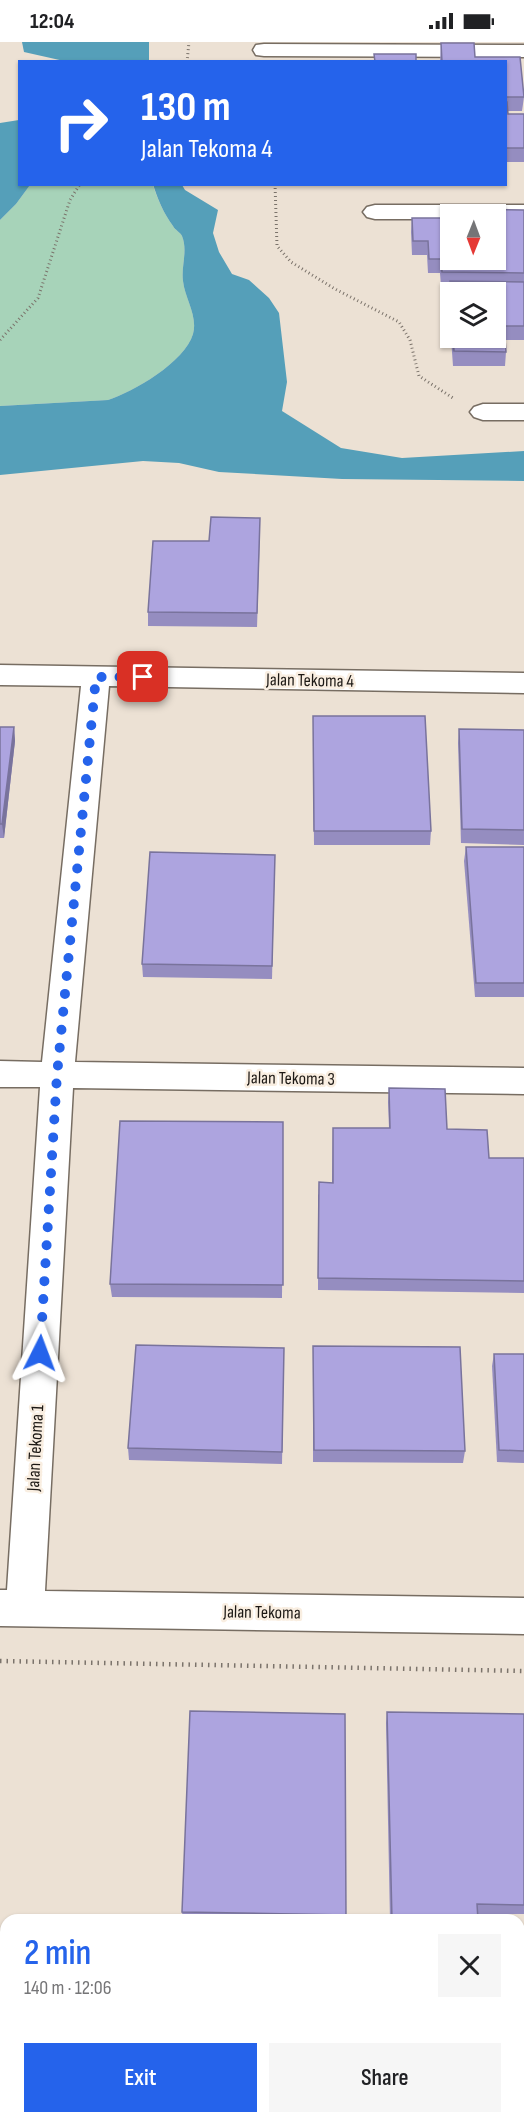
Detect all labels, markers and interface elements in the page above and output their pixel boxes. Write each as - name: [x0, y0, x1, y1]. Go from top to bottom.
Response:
- text: 12:04: [30, 8, 74, 35]
- text: 130 m: [141, 82, 231, 133]
- icon: right: [42, 84, 120, 162]
- text: Jalan Tekoma 4: [141, 133, 273, 165]
- north arrow: [440, 204, 506, 270]
- map controls: [440, 204, 506, 348]
- button: layers: [440, 282, 506, 348]
- pin: [117, 651, 168, 702]
- icon: arrive: [126, 660, 159, 693]
- street label: Jalan Tekoma 4: [265, 669, 355, 692]
- street label: Jalan Tekoma 3: [246, 1067, 335, 1090]
- position arrow: [8, 1321, 72, 1385]
- street label: Jalan Tekoma 1: [23, 1404, 48, 1493]
- street label: Jalan Tekoma: [222, 1601, 301, 1624]
- text: 2 min: [24, 1932, 91, 1975]
- button: close: [438, 1934, 501, 1997]
- text: 140 m · 12:06: [24, 1976, 112, 2000]
- button: Exit: [24, 2043, 257, 2112]
- button: Share: [269, 2043, 501, 2112]

